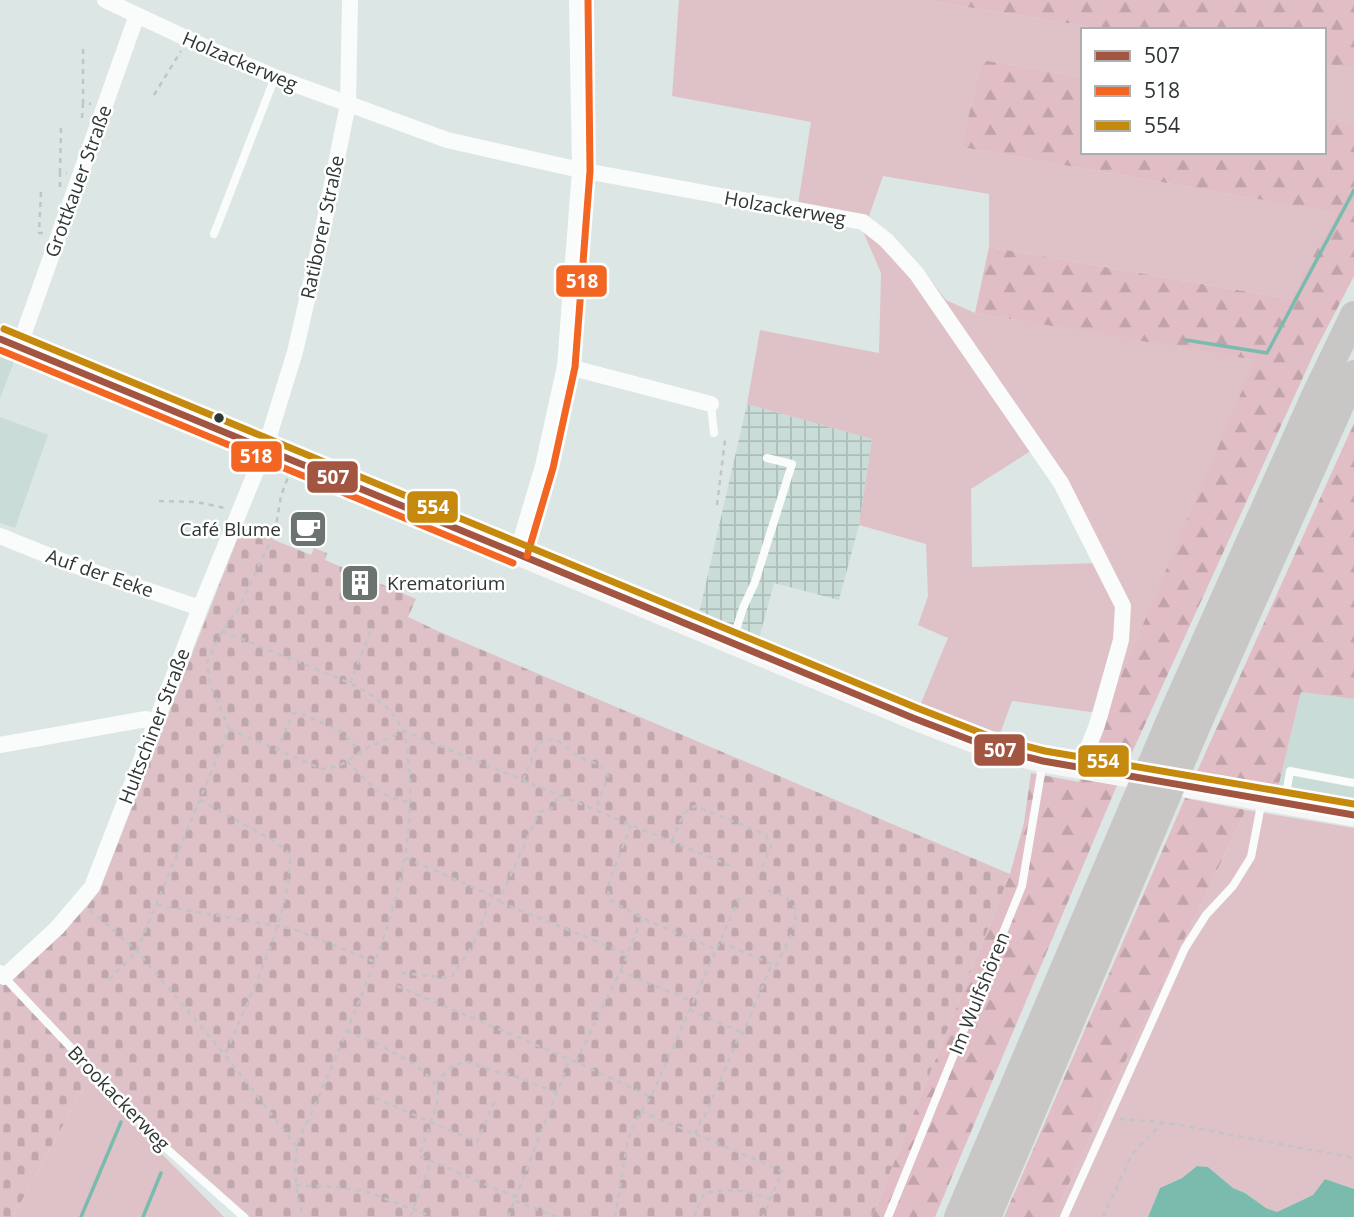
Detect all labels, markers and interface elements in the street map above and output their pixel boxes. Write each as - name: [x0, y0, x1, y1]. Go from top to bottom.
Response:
- street label: Holzackerweg: [178, 25, 302, 97]
- legend: [1081, 28, 1326, 154]
- text: 507: [1144, 41, 1180, 69]
- text: 518: [1144, 76, 1180, 104]
- street label: Grottkauer Straße: [38, 101, 118, 261]
- text: 554: [1144, 111, 1180, 139]
- street label: Ratiborer Straße: [294, 153, 350, 301]
- street label: Holzackerweg: [722, 185, 848, 231]
- line badge: 518: [555, 264, 608, 298]
- text: 518: [566, 268, 598, 294]
- unlabelled marker: [212, 411, 226, 425]
- line badge: 518: [230, 440, 283, 473]
- text: 518: [240, 443, 272, 469]
- line badge: 507: [306, 460, 359, 494]
- text: 507: [317, 464, 349, 490]
- line badge: 554: [406, 490, 459, 524]
- text: 554: [417, 494, 449, 520]
- cafe icon: Café Blume: [287, 508, 329, 550]
- place label: Café Blume: [179, 516, 281, 542]
- street label: Auf der Eeke: [43, 542, 157, 604]
- building icon: Krematorium: [339, 562, 381, 604]
- place label: Krematorium: [387, 570, 505, 596]
- street label: Hultschiner Straße: [112, 644, 196, 808]
- line badge: 507: [973, 733, 1026, 767]
- text: 507: [984, 737, 1016, 763]
- line badge: 554: [1077, 744, 1130, 778]
- text: 554: [1087, 748, 1119, 774]
- street label: Im Wulfshören: [943, 928, 1015, 1058]
- street label: Brookackerweg: [62, 1040, 176, 1156]

